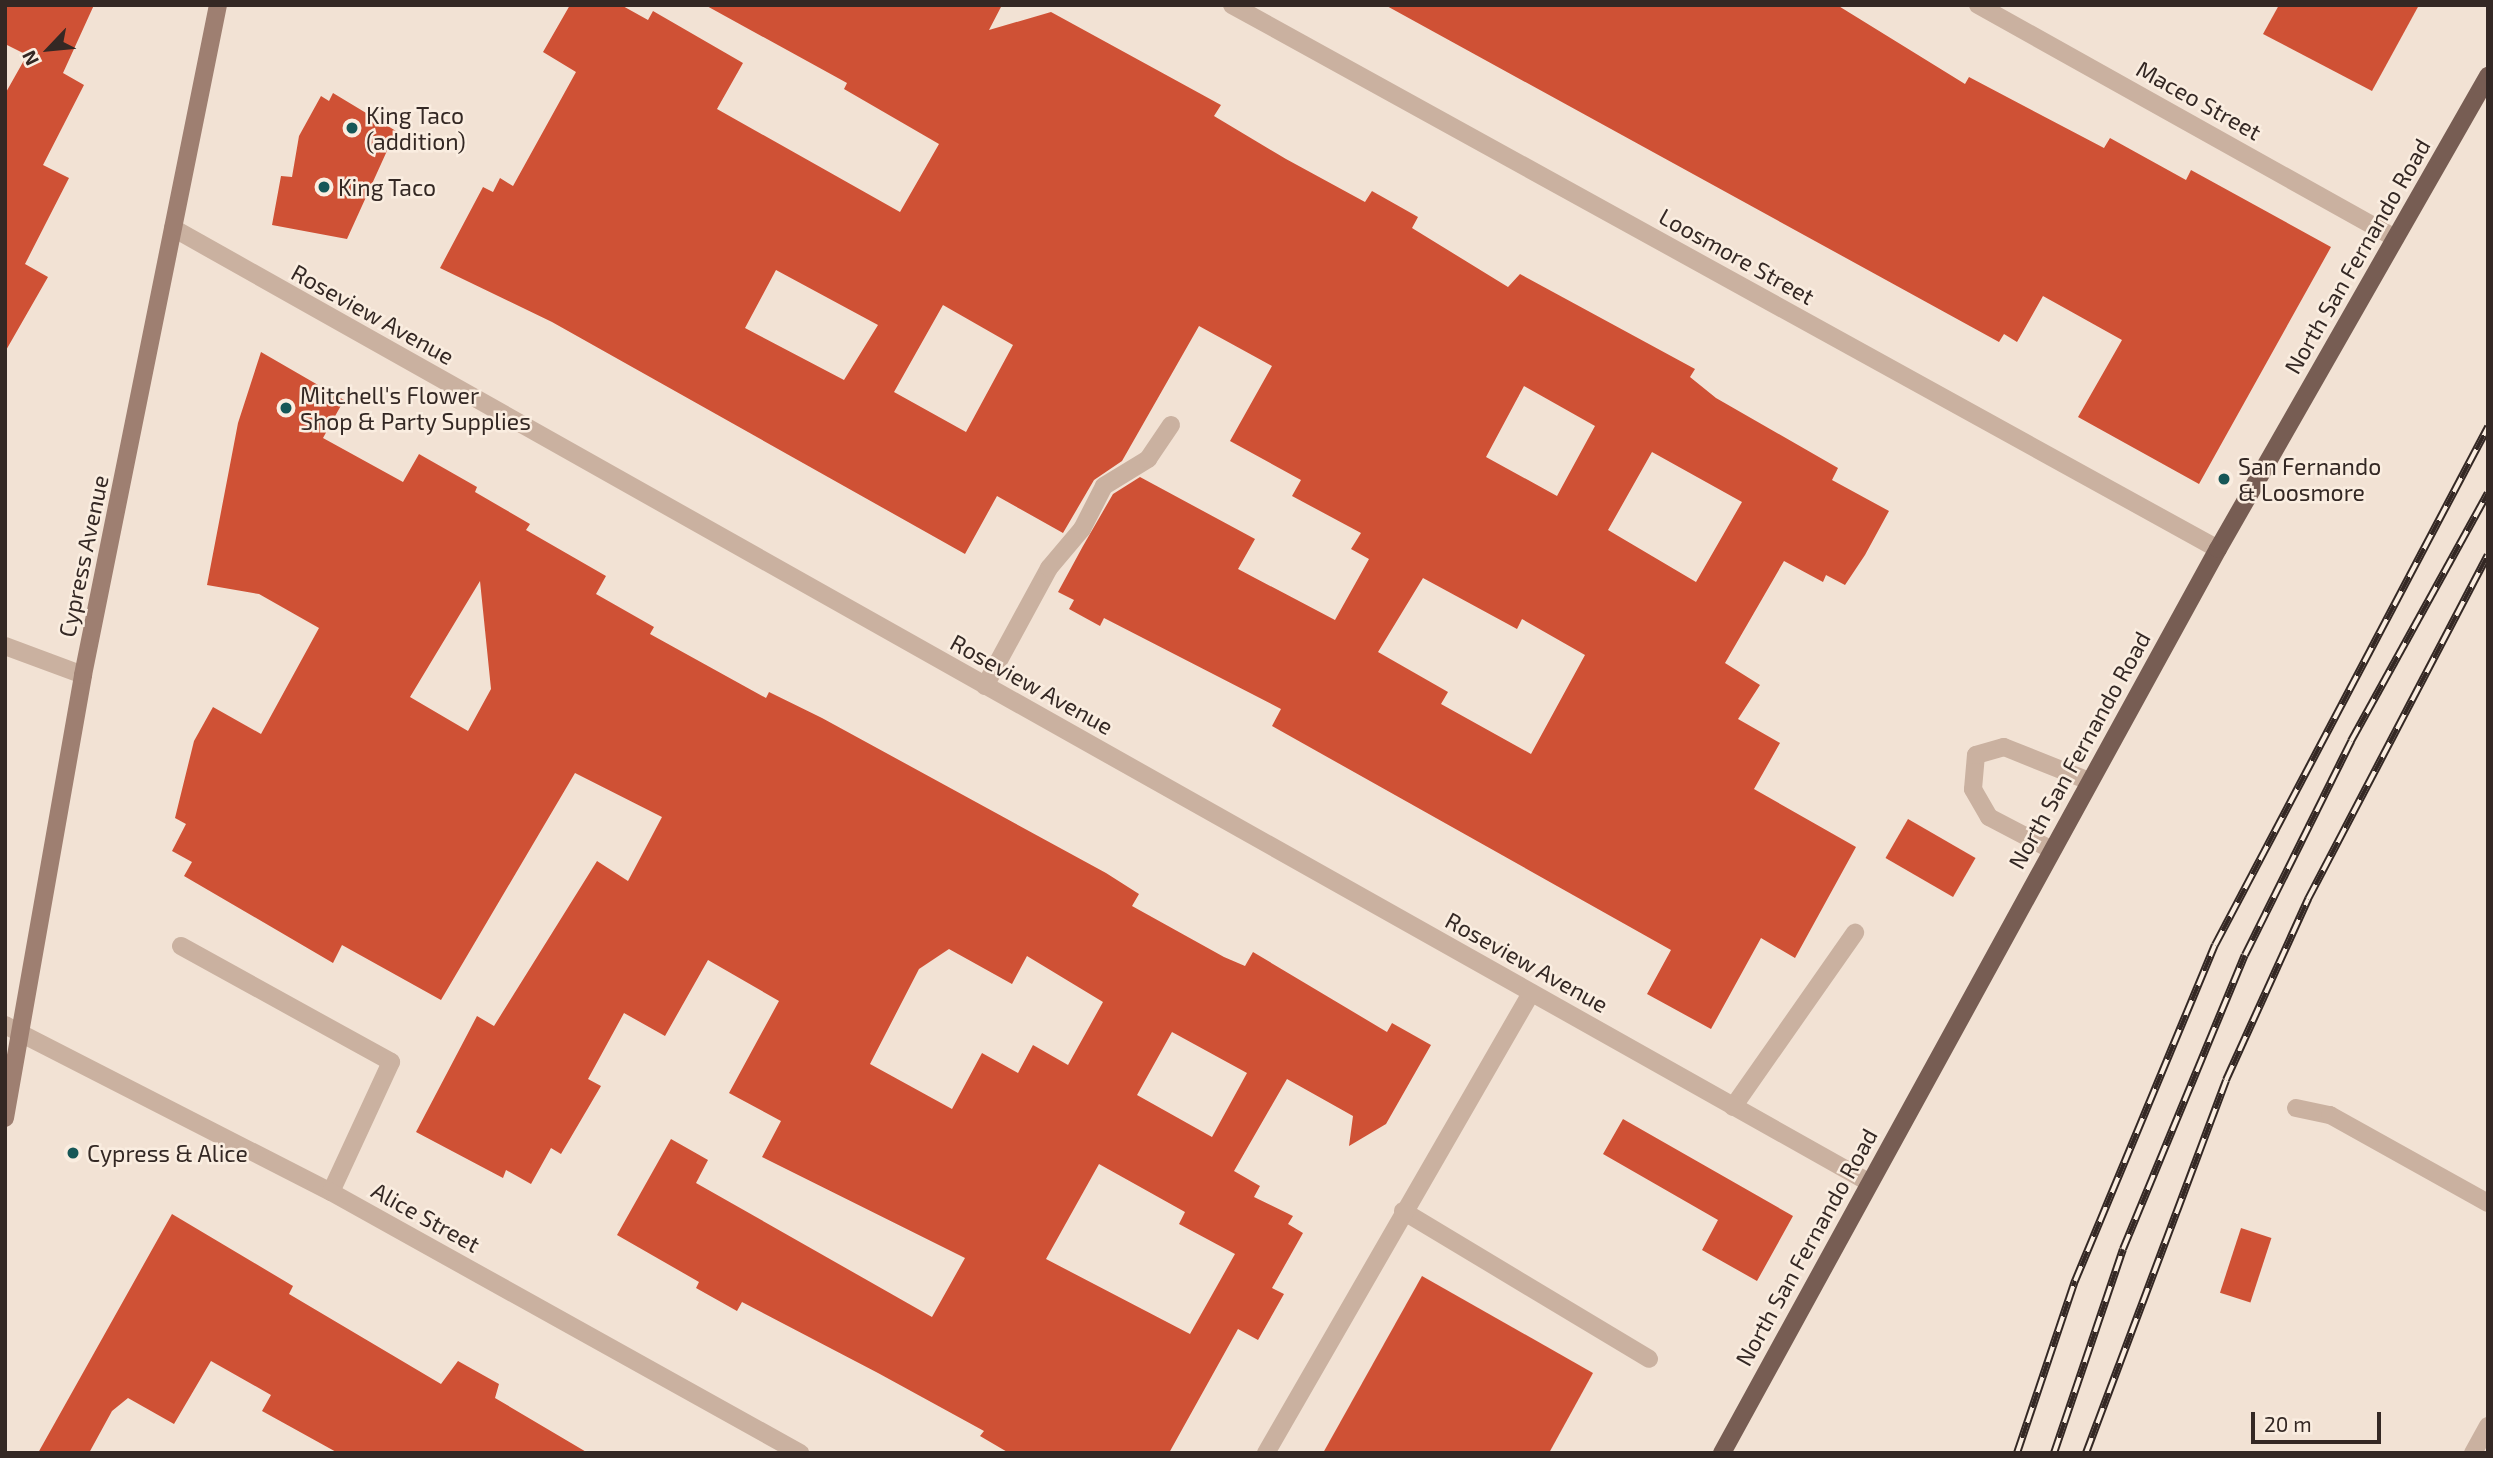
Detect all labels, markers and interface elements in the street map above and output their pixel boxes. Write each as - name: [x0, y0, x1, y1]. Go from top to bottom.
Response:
- north arrow: [14, 14, 84, 84]
- text: N: [16, 47, 43, 70]
- street label: Maceo Street: [2132, 54, 2266, 146]
- place label: King Taco (addition): [366, 101, 466, 155]
- marker: King Taco (addition): [344, 120, 360, 136]
- street label: North San Fernando Road: [2278, 133, 2436, 379]
- place label: King Taco: [338, 173, 437, 201]
- marker: King Taco: [316, 179, 332, 195]
- street label: Loosmore Street: [1655, 202, 1819, 310]
- street label: Roseview Avenue: [286, 258, 460, 370]
- place label: Mitchell's Flower Shop & Party Supplies: [300, 381, 531, 435]
- marker: Mitchell's Flower Shop & Party Supplies: [278, 400, 294, 416]
- place label: San Fernando & Loosmore: [2238, 452, 2381, 506]
- marker: San Fernando & Loosmore: [2216, 471, 2232, 487]
- street label: Cypress Avenue: [52, 472, 114, 640]
- street label: North San Fernando Road: [2002, 627, 2156, 873]
- street label: Roseview Avenue: [945, 628, 1119, 740]
- street label: Roseview Avenue: [1440, 906, 1614, 1018]
- street label: North San Fernando Road: [1729, 1124, 1883, 1370]
- place label: Cypress & Alice: [87, 1139, 248, 1167]
- marker: Cypress & Alice: [65, 1145, 81, 1161]
- street label: Alice Street: [367, 1176, 485, 1258]
- scale bar: [2255, 1398, 2384, 1442]
- text: 20 m: [2264, 1411, 2312, 1436]

